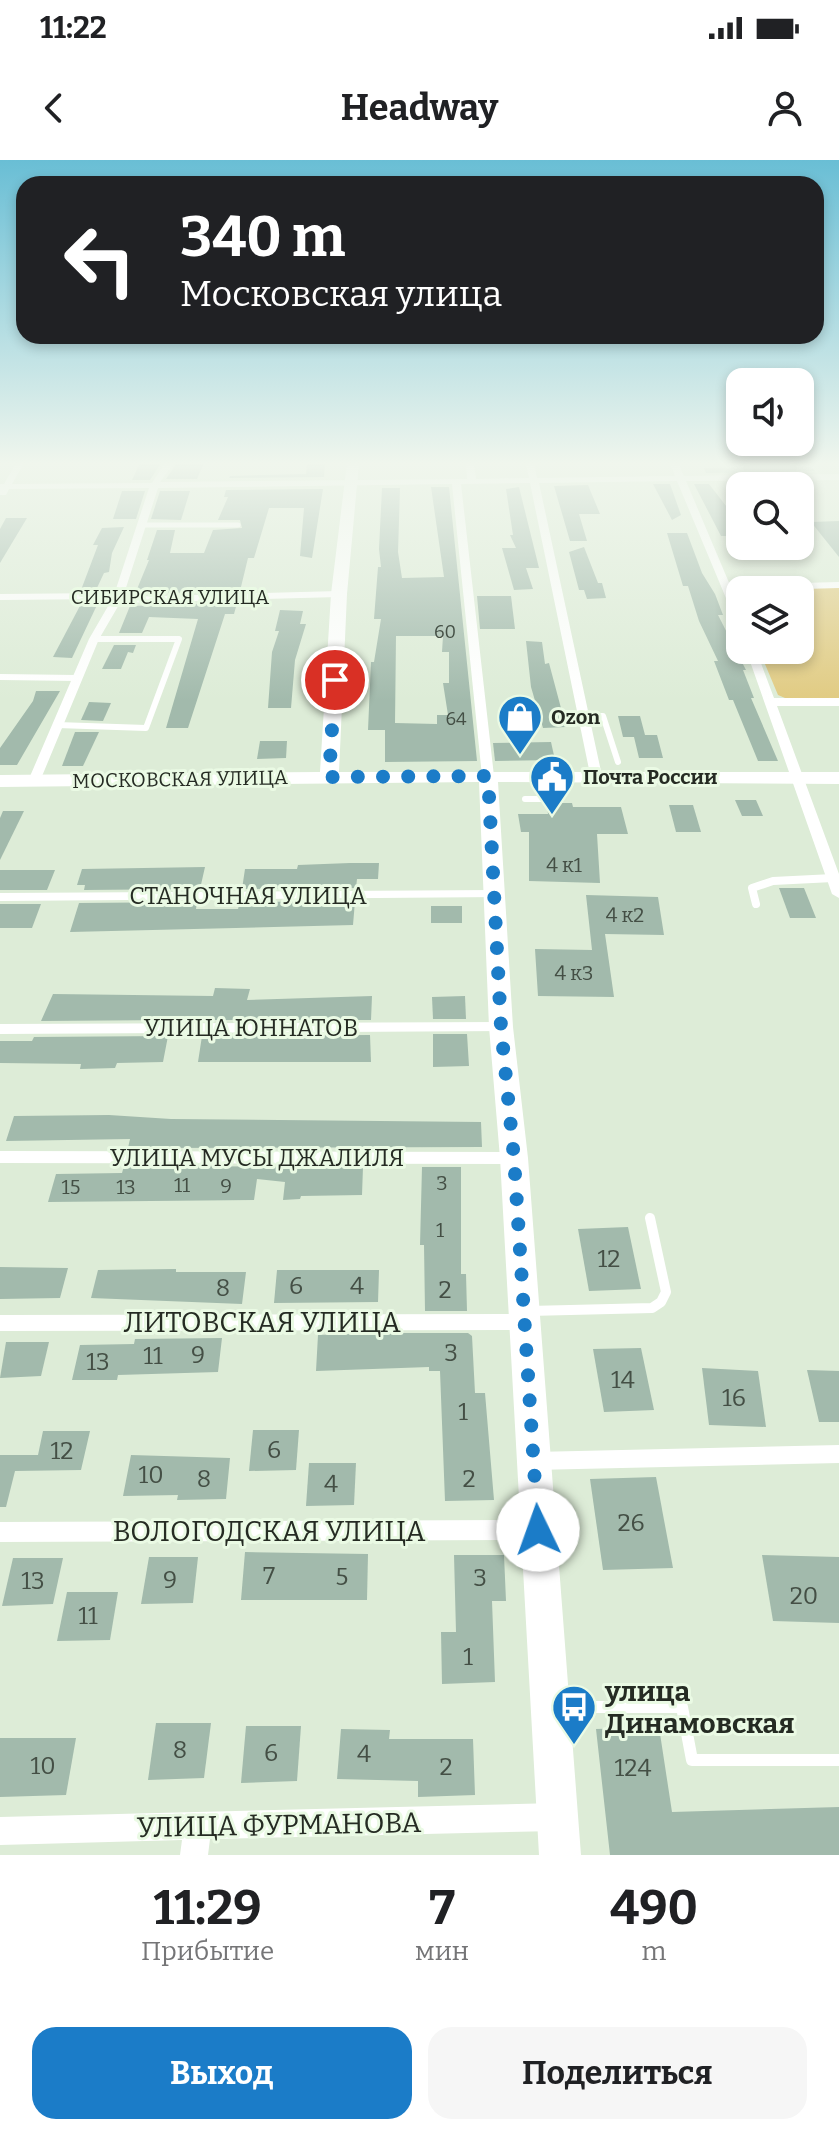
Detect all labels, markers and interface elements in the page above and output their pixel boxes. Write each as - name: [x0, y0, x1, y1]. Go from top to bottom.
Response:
- text: 11:22: [40, 10, 107, 46]
- icon: back: [32, 86, 76, 130]
- text: Headway: [341, 86, 498, 130]
- icon: person: [763, 86, 807, 130]
- text: 340 m: [180, 204, 345, 271]
- icon: left: [48, 208, 152, 312]
- text: Московская улица: [180, 272, 502, 316]
- map controls: [726, 368, 814, 664]
- button: sound: [726, 368, 814, 456]
- button: search: [726, 472, 814, 560]
- button: layers: [726, 576, 814, 664]
- street label: СИБИРСКАЯ УЛИЦА: [71, 585, 270, 609]
- house number: 60: [434, 621, 456, 643]
- pin: [301, 646, 369, 714]
- icon: arrive: [313, 658, 357, 702]
- shop icon: Ozon: [496, 693, 544, 756]
- place label: Ozon: [551, 705, 600, 729]
- house number: 64: [445, 708, 467, 730]
- public building icon: Почта России: [528, 753, 576, 816]
- street label: МОСКОВСКАЯ УЛИЦА: [72, 765, 289, 793]
- place label: Почта России: [583, 765, 717, 789]
- house number: 4 к1: [546, 853, 582, 877]
- street label: СТАНОЧНАЯ УЛИЦА: [129, 882, 367, 910]
- house number: 4 к2: [606, 903, 644, 927]
- house number: 4 к3: [555, 961, 593, 985]
- street label: УЛИЦА ЮННАТОВ: [144, 1014, 358, 1042]
- street label: УЛИЦА МУСЫ ДЖАЛИЛЯ: [110, 1144, 404, 1172]
- house number: 3: [436, 1171, 448, 1195]
- house number: 11: [174, 1173, 190, 1197]
- house number: 9: [220, 1174, 232, 1198]
- house number: 15: [62, 1175, 80, 1199]
- house number: 13: [116, 1175, 136, 1199]
- house number: 1: [436, 1218, 444, 1242]
- house number: 12: [598, 1245, 620, 1273]
- house number: 6: [289, 1272, 303, 1300]
- house number: 4: [350, 1272, 364, 1300]
- house number: 8: [216, 1274, 230, 1302]
- house number: 2: [438, 1276, 452, 1304]
- street label: ЛИТОВСКАЯ УЛИЦА: [123, 1306, 401, 1339]
- house number: 3: [444, 1339, 458, 1367]
- house number: 9: [191, 1341, 205, 1369]
- house number: 11: [143, 1342, 163, 1370]
- house number: 13: [86, 1348, 110, 1376]
- house number: 14: [611, 1366, 635, 1394]
- house number: 16: [722, 1384, 746, 1412]
- house number: 1: [458, 1398, 468, 1426]
- house number: 6: [267, 1436, 281, 1464]
- house number: 12: [51, 1437, 73, 1465]
- house number: 10: [138, 1461, 164, 1489]
- house number: 8: [197, 1465, 211, 1493]
- house number: 2: [462, 1465, 476, 1493]
- house number: 4: [324, 1470, 338, 1498]
- position arrow: [496, 1488, 580, 1572]
- house number: 26: [617, 1509, 645, 1537]
- street label: ВОЛОГОДСКАЯ УЛИЦА: [113, 1515, 425, 1548]
- house number: 7: [263, 1562, 275, 1590]
- house number: 5: [336, 1563, 348, 1591]
- house number: 3: [473, 1564, 487, 1592]
- house number: 9: [163, 1566, 177, 1594]
- house number: 13: [21, 1567, 45, 1595]
- house number: 20: [790, 1582, 818, 1610]
- house number: 11: [78, 1602, 98, 1630]
- house number: 1: [463, 1643, 473, 1671]
- place label: улица Динамовская: [604, 1675, 795, 1740]
- bus stop icon: улица Динамовская: [550, 1683, 598, 1746]
- house number: 8: [173, 1736, 187, 1764]
- house number: 6: [264, 1739, 278, 1767]
- house number: 4: [357, 1740, 371, 1768]
- house number: 10: [30, 1752, 56, 1780]
- house number: 2: [439, 1753, 453, 1781]
- house number: 124: [615, 1754, 651, 1782]
- street label: УЛИЦА ФУРМАНОВА: [137, 1806, 422, 1844]
- text: 11:29: [154, 1879, 262, 1937]
- text: 7: [429, 1879, 455, 1937]
- text: 490: [610, 1879, 698, 1937]
- text: Прибытие: [141, 1936, 274, 1967]
- text: мин: [415, 1936, 469, 1967]
- text: m: [642, 1936, 666, 1967]
- button: Выход: [32, 2027, 412, 2119]
- button: Поделиться: [428, 2027, 807, 2119]

